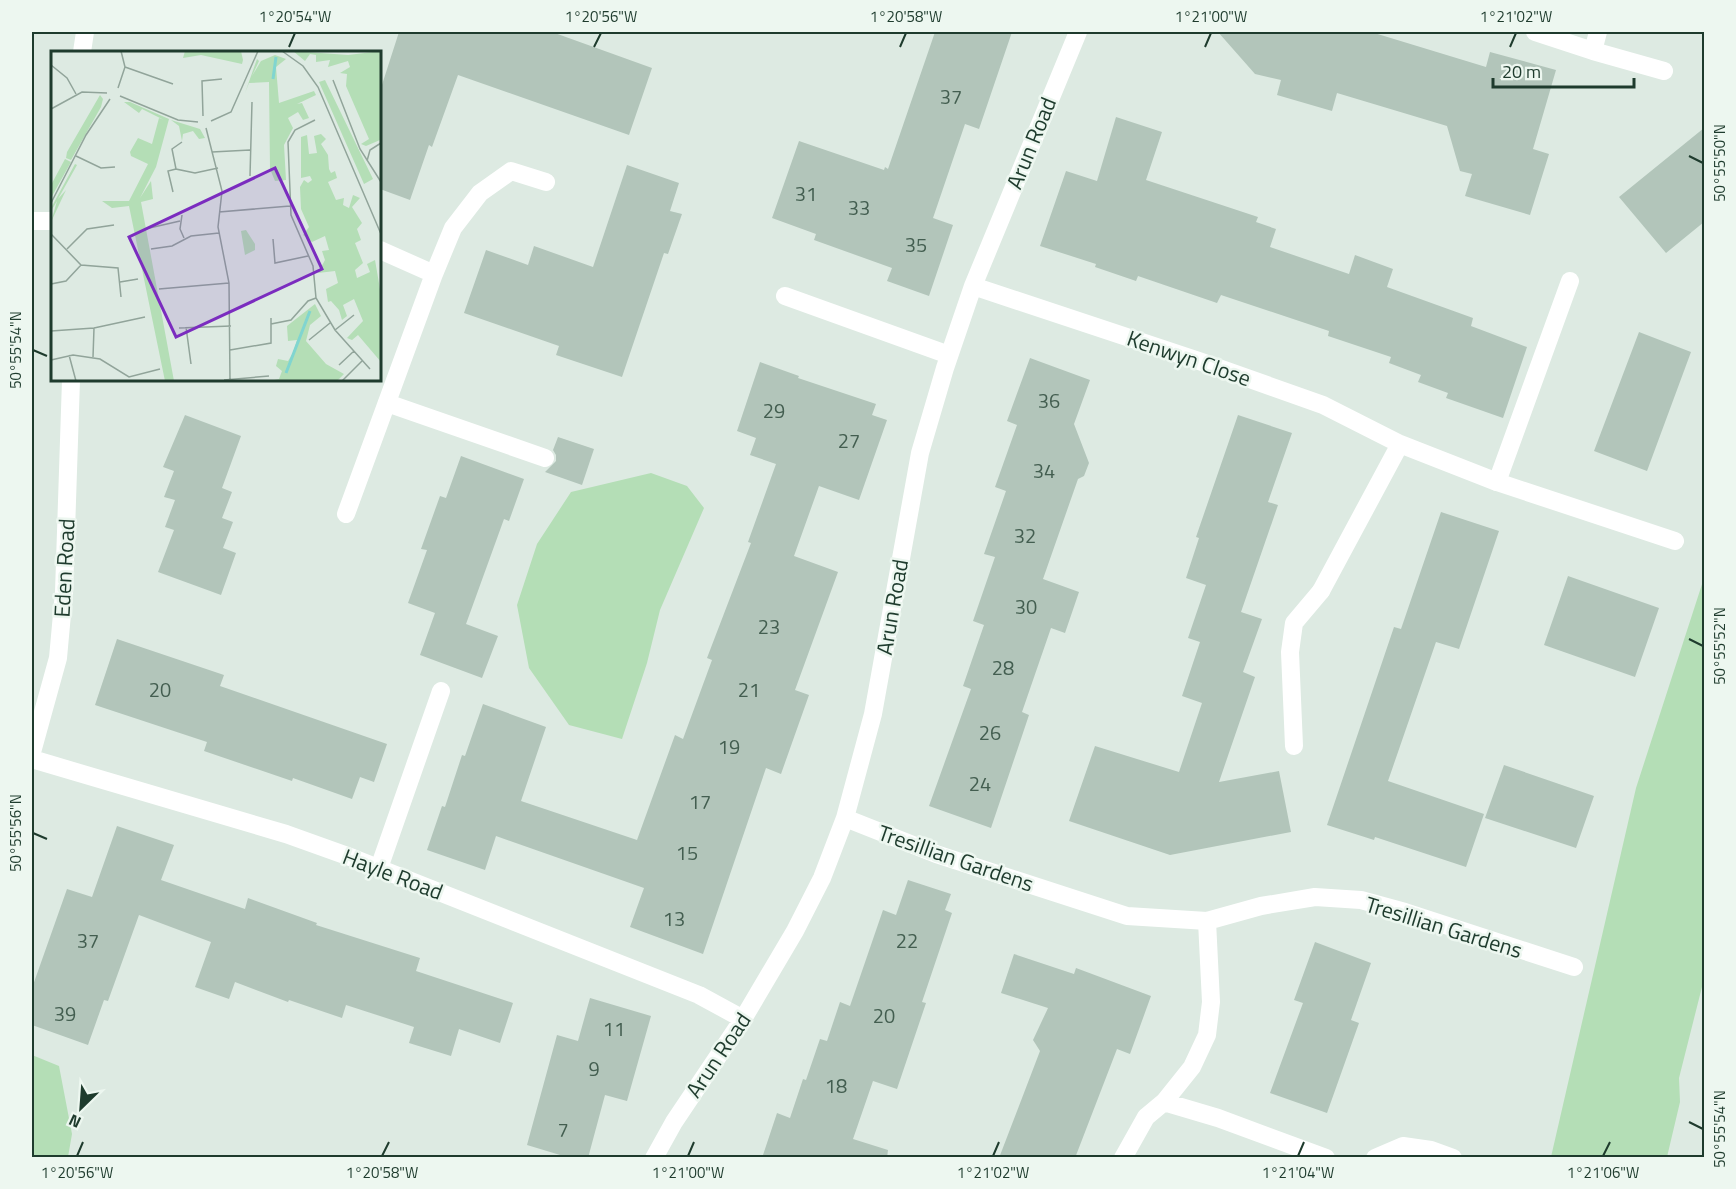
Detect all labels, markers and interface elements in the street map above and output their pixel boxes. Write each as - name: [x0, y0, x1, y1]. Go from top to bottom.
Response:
- text: 1°20'54"W: [259, 5, 331, 28]
- text: 1°20'56"W: [565, 5, 637, 28]
- text: 1°20'58"W: [870, 5, 942, 28]
- text: 1°21'00"W: [1175, 5, 1247, 28]
- text: 1°21'02"W: [1480, 5, 1552, 28]
- inset map: [51, 51, 381, 381]
- scale bar: [1493, 51, 1634, 89]
- text: 20 m: [1502, 58, 1541, 85]
- house number: 37: [940, 81, 962, 112]
- street label: Arun Road: [997, 92, 1065, 194]
- text: 50°55'50"N: [1708, 124, 1731, 202]
- house number: 31: [795, 178, 817, 209]
- house number: 33: [848, 192, 870, 223]
- house number: 35: [905, 229, 927, 260]
- text: 50°55'54"N: [4, 311, 27, 389]
- street label: Kenwyn Close: [1122, 321, 1256, 395]
- house number: 36: [1038, 385, 1060, 416]
- house number: 29: [763, 395, 785, 426]
- house number: 27: [838, 425, 860, 456]
- house number: 34: [1033, 455, 1055, 486]
- street label: Eden Road: [44, 518, 84, 618]
- house number: 32: [1014, 520, 1036, 551]
- street label: Arun Road: [867, 556, 917, 658]
- house number: 30: [1015, 591, 1037, 622]
- text: 50°55'52"N: [1708, 607, 1731, 685]
- house number: 23: [758, 611, 780, 642]
- house number: 28: [992, 652, 1014, 683]
- house number: 20: [149, 674, 171, 705]
- house number: 21: [738, 674, 760, 705]
- house number: 26: [979, 717, 1001, 748]
- house number: 19: [718, 731, 740, 762]
- house number: 24: [969, 768, 991, 799]
- house number: 17: [689, 786, 711, 817]
- text: 50°55'56"N: [4, 794, 27, 872]
- street label: Tresillian Gardens: [874, 815, 1038, 901]
- house number: 15: [676, 837, 698, 868]
- street label: Hayle Road: [338, 839, 448, 909]
- street label: Tresillian Gardens: [1361, 887, 1527, 967]
- house number: 13: [663, 903, 685, 934]
- house number: 37: [77, 925, 99, 956]
- house number: 22: [896, 925, 918, 956]
- house number: 39: [54, 998, 76, 1029]
- house number: 20: [873, 1000, 895, 1031]
- street label: Arun Road: [677, 1005, 759, 1105]
- house number: 11: [603, 1013, 625, 1044]
- house number: 9: [588, 1053, 600, 1084]
- house number: 18: [825, 1070, 847, 1101]
- north arrow: [51, 1078, 111, 1138]
- text: 50°55'54"N: [1708, 1090, 1731, 1168]
- text: N: [65, 1108, 85, 1135]
- house number: 7: [557, 1114, 569, 1145]
- text: 1°20'56"W: [41, 1161, 113, 1184]
- text: 1°20'58"W: [346, 1161, 418, 1184]
- text: 1°21'00"W: [652, 1161, 724, 1184]
- text: 1°21'02"W: [957, 1161, 1029, 1184]
- text: 1°21'04"W: [1262, 1161, 1334, 1184]
- text: 1°21'06"W: [1567, 1161, 1639, 1184]

